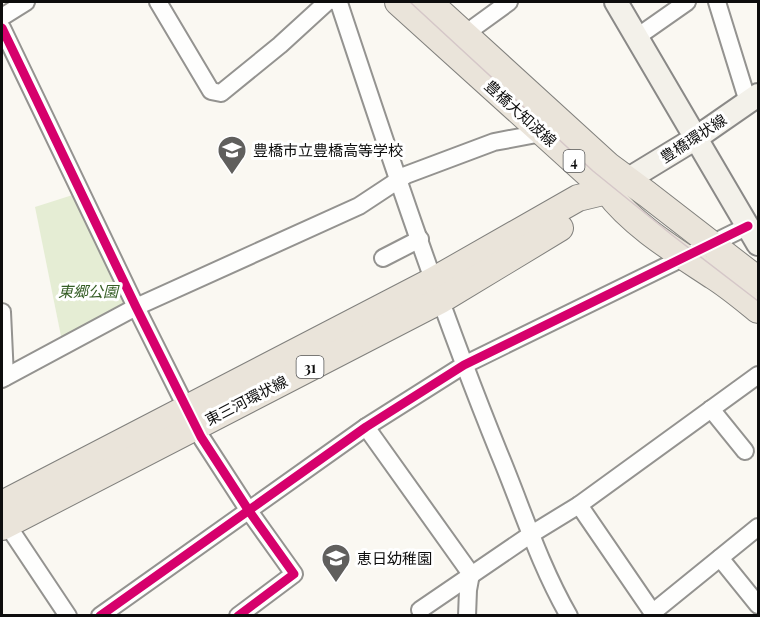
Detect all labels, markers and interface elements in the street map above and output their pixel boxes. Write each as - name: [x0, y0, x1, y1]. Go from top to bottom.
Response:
- street label: 豊橋大知波線: [481, 75, 561, 151]
- street label: 豊橋環状線: [656, 109, 730, 167]
- school or university icon: 豊橋市立豊橋高等学校: [216, 134, 248, 176]
- place label: 豊橋市立豊橋高等学校: [253, 140, 403, 160]
- road number: 4: [564, 150, 584, 172]
- park label: 東郷公園: [58, 281, 120, 301]
- road number: 31: [296, 356, 324, 378]
- street label: 東三河環状線: [201, 371, 291, 429]
- school or university icon: 恵日幼稚園: [320, 542, 352, 584]
- place label: 恵日幼稚園: [357, 548, 432, 568]

